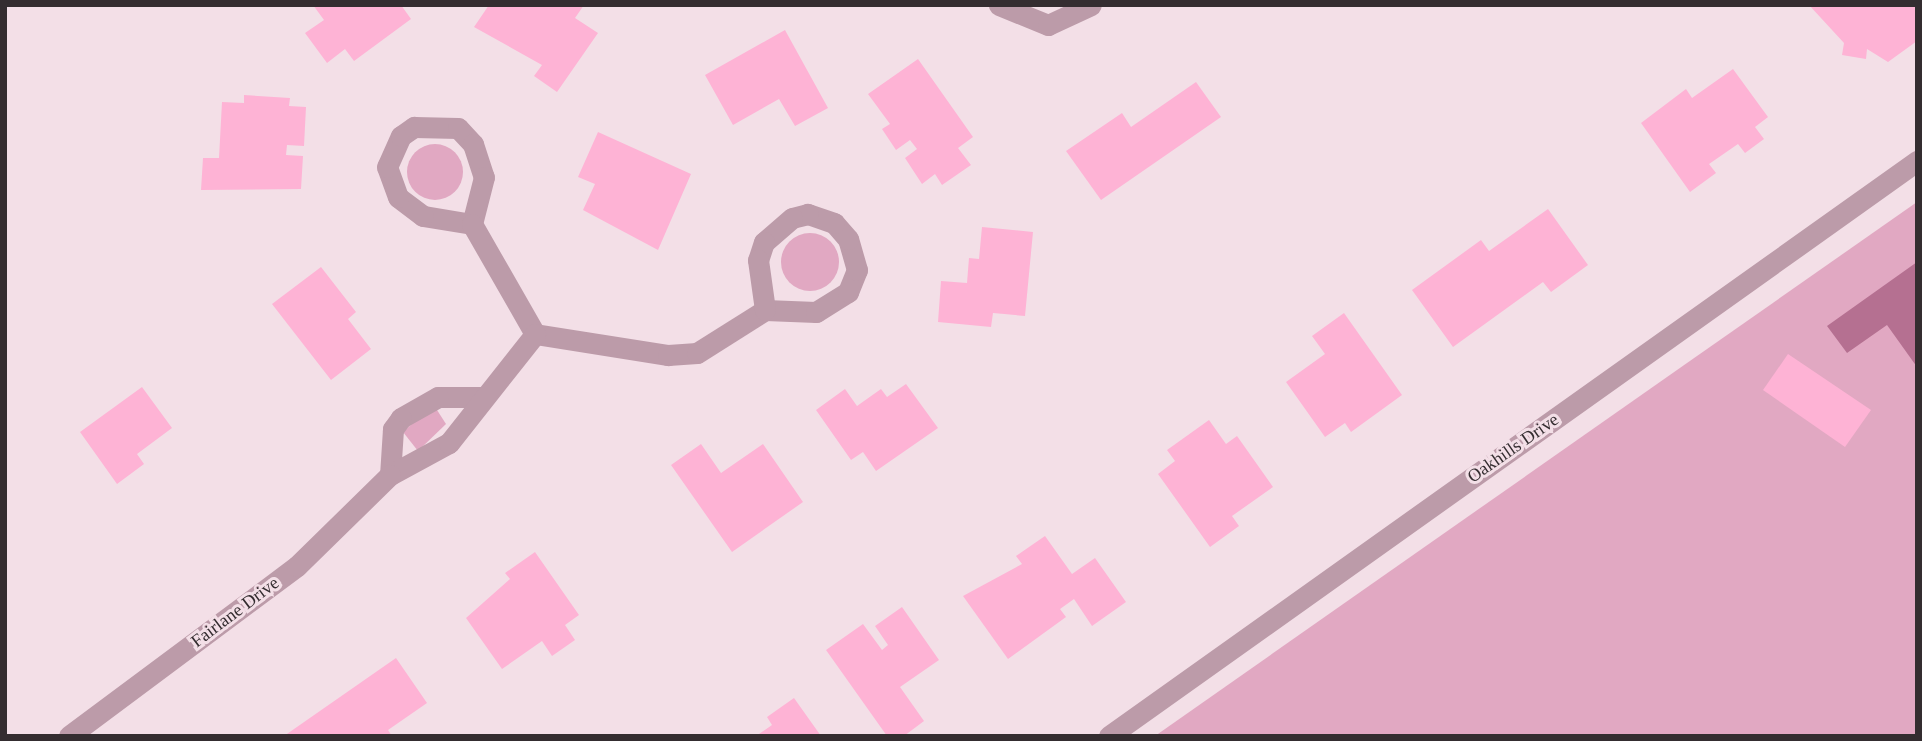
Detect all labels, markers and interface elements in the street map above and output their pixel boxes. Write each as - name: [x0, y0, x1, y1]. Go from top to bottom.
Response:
- street label: Oakhills Drive: [1463, 409, 1563, 487]
- street label: Fairlane Drive: [187, 572, 283, 652]

